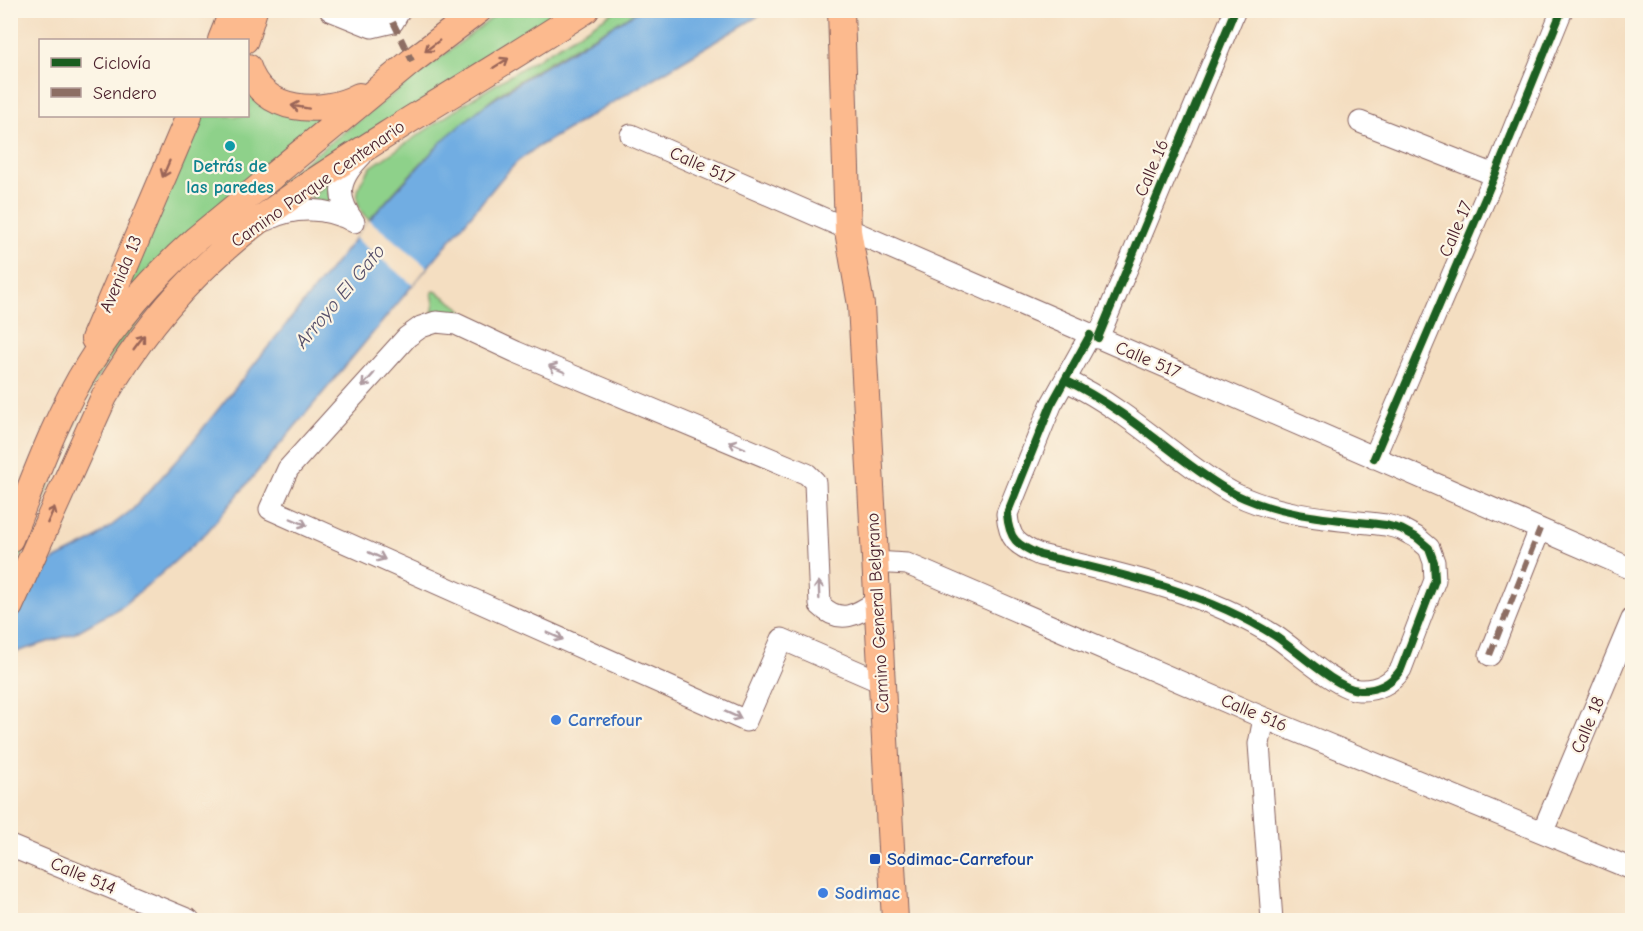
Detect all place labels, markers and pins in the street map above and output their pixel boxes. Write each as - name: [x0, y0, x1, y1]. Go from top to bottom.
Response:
- marker: Detrás de las paredes: [223, 139, 237, 153]
- place label: Detrás de las paredes: [186, 156, 274, 198]
- place label: Carrefour: [568, 710, 643, 731]
- marker: Carrefour: [549, 713, 563, 727]
- place label: Sodimac-Carrefour: [887, 849, 1034, 870]
- marker: Sodimac-Carrefour: [868, 852, 882, 866]
- place label: Sodimac: [835, 883, 900, 904]
- marker: Sodimac: [816, 886, 830, 900]

